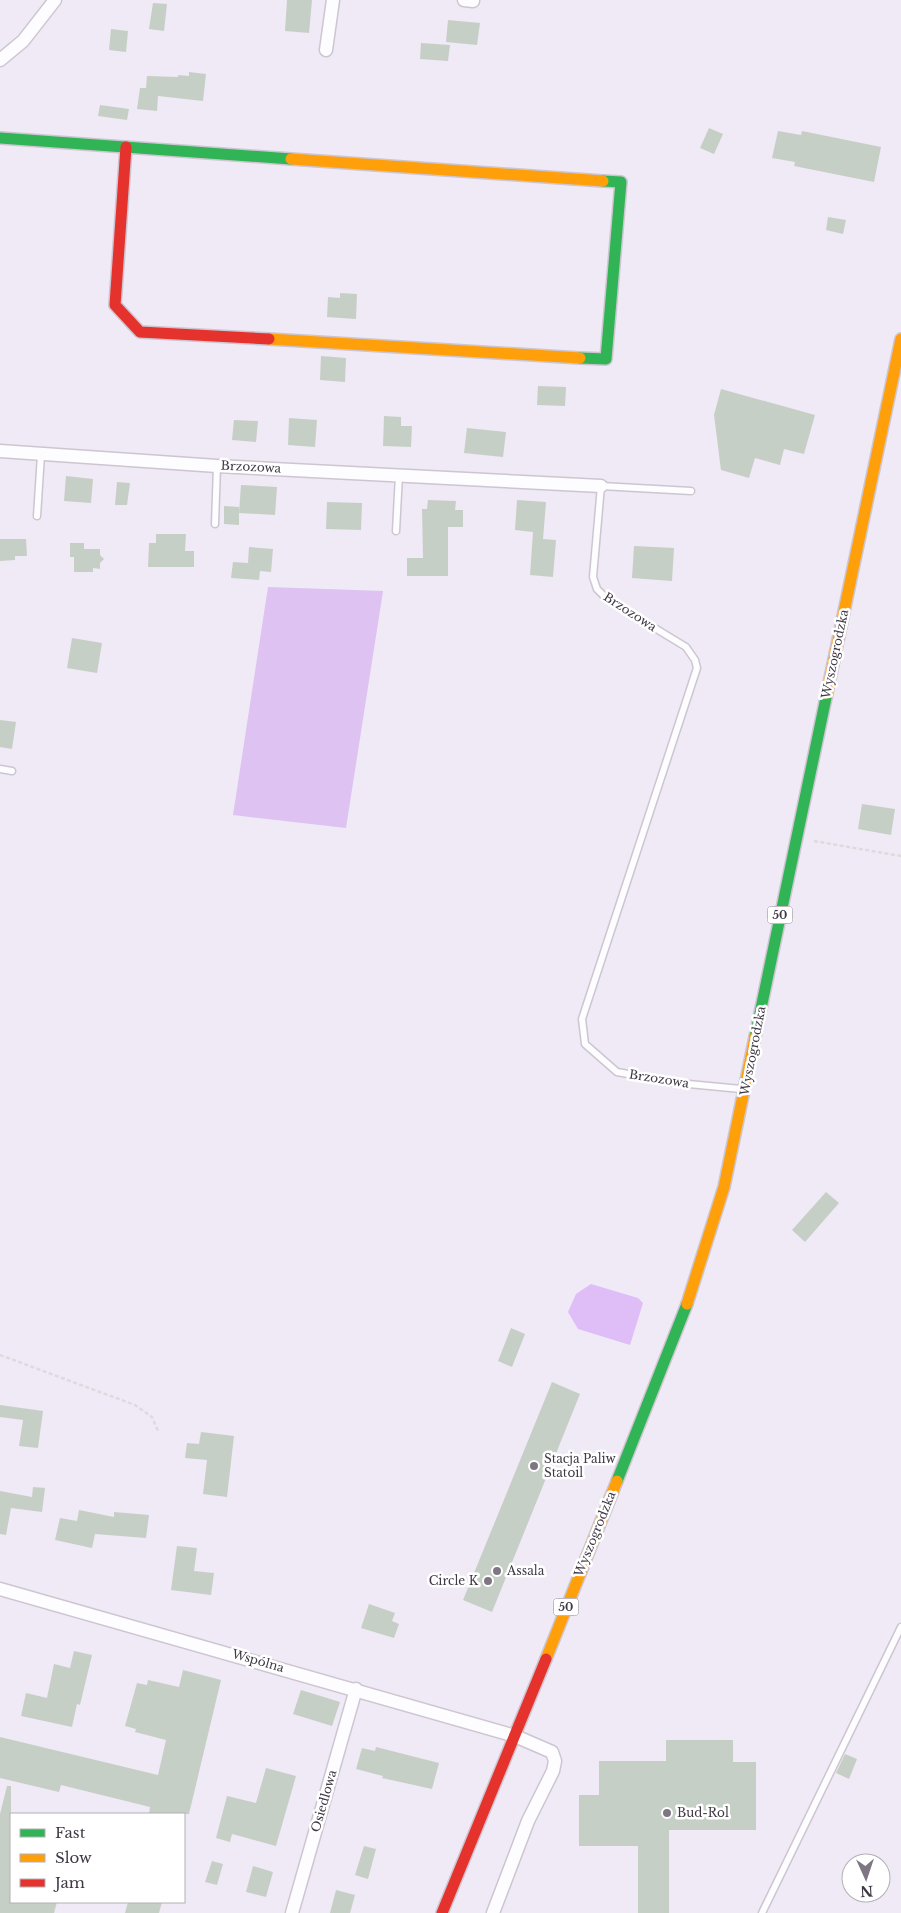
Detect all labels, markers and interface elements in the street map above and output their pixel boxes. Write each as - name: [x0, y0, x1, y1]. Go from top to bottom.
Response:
- street label: Brzozowa: [220, 457, 282, 476]
- street label: Brzozowa: [601, 589, 660, 635]
- street label: Wyszogrodzka: [818, 608, 851, 701]
- road number: 50: [768, 906, 792, 924]
- street label: Wyszogrodzka: [736, 1005, 769, 1098]
- street label: Brzozowa: [628, 1066, 690, 1091]
- place label: Stacja Paliw Statoil: [544, 1451, 617, 1480]
- marker: Stacja Paliw Statoil: [528, 1460, 540, 1472]
- street label: Wyszogrodzka: [570, 1489, 619, 1580]
- place label: Assala: [506, 1563, 545, 1578]
- marker: Assala: [491, 1565, 503, 1577]
- place label: Circle K: [429, 1573, 479, 1588]
- marker: Circle K: [482, 1575, 494, 1587]
- road number: 50: [554, 1598, 578, 1615]
- street label: Wspólna: [229, 1646, 286, 1675]
- street label: Osiedlowa: [307, 1768, 340, 1834]
- place label: Bud-Rol: [677, 1805, 729, 1820]
- marker: Bud-Rol: [661, 1807, 673, 1819]
- legend: [10, 1813, 185, 1903]
- text: Fast: [55, 1823, 86, 1842]
- text: Slow: [55, 1848, 92, 1867]
- north arrow: [841, 1853, 891, 1903]
- text: Jam: [53, 1873, 85, 1892]
- text: N: [860, 1882, 874, 1900]

